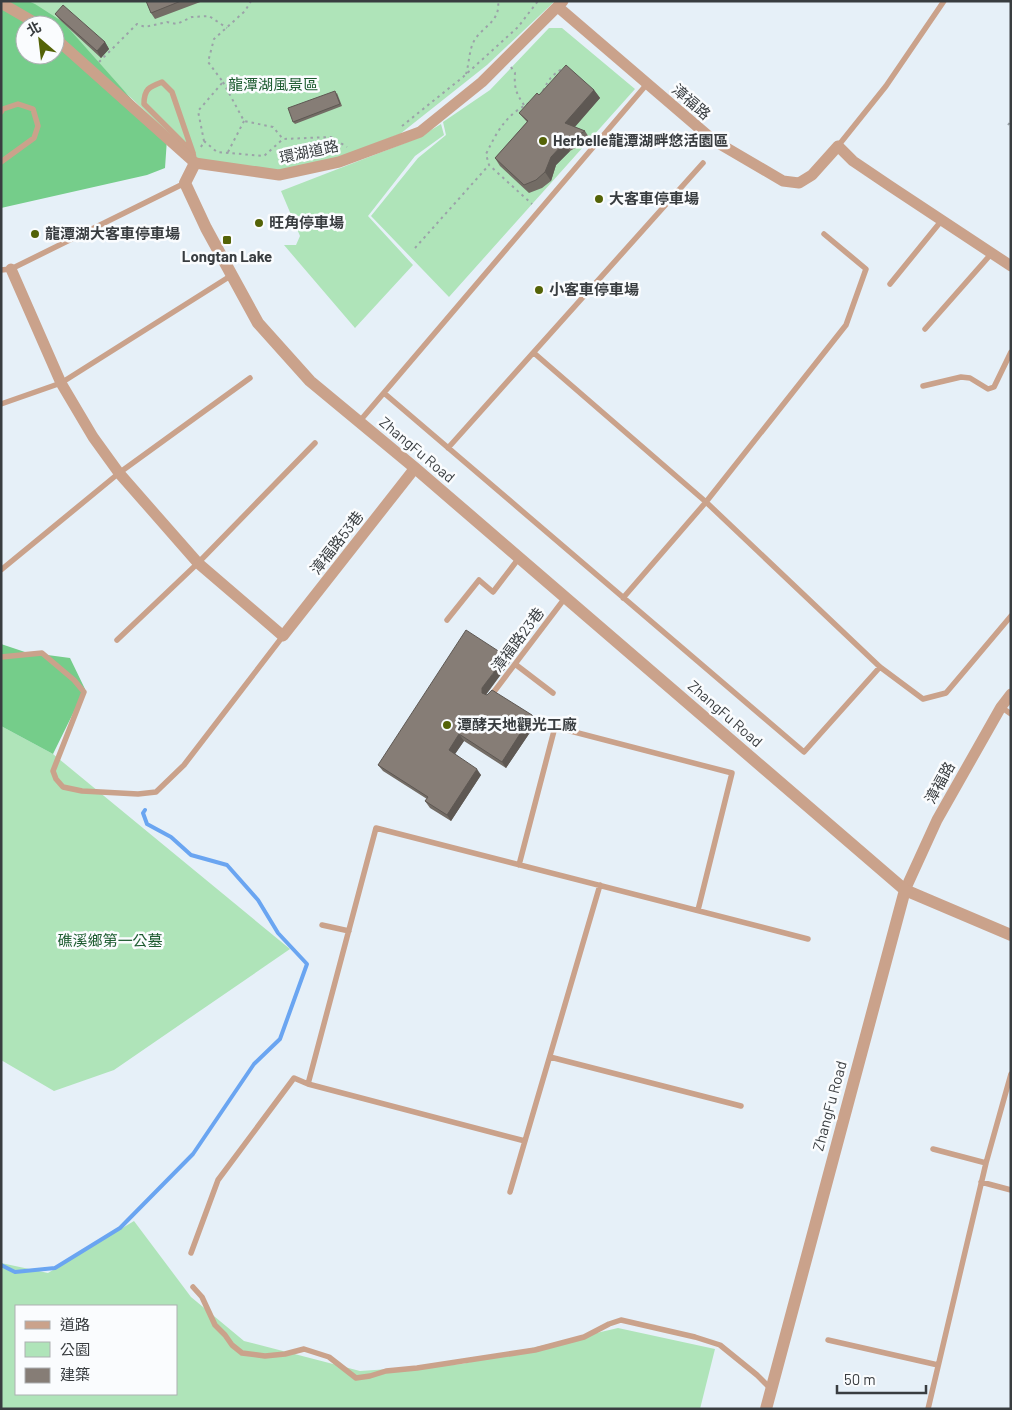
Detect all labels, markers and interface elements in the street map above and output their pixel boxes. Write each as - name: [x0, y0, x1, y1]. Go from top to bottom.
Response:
- north arrow: [15, 15, 65, 65]
- text: 北: [23, 17, 44, 39]
- park label: 龍潭湖風景區: [228, 75, 318, 93]
- street label: 漳福路: [669, 80, 715, 123]
- place label: Herbelle龍潭湖畔悠活園區: [553, 131, 729, 149]
- marker: Herbelle龍潭湖畔悠活園區: [537, 135, 549, 147]
- street label: 環湖道路: [278, 136, 340, 166]
- place label: 大客車停車場: [609, 189, 699, 207]
- marker: 大客車停車場: [593, 193, 605, 205]
- place label: 旺角停車場: [269, 213, 344, 231]
- marker: 旺角停車場: [253, 217, 265, 229]
- place label: 龍潭湖大客車停車場: [45, 224, 180, 242]
- marker: 龍潭湖大客車停車場: [29, 228, 41, 240]
- marker: Longtan Lake: [221, 234, 233, 246]
- place label: Longtan Lake: [182, 247, 272, 265]
- place label: 小客車停車場: [549, 280, 639, 298]
- marker: 小客車停車場: [533, 284, 545, 296]
- street label: ZhangFu Road: [376, 413, 459, 486]
- street label: 漳福路53巷: [306, 507, 367, 578]
- street label: 漳福路23巷: [487, 604, 547, 675]
- street label: ZhangFu Road: [685, 676, 767, 750]
- place label: 潭酵天地觀光工廠: [457, 715, 577, 733]
- marker: 潭酵天地觀光工廠: [441, 719, 453, 731]
- street label: 漳福路: [920, 758, 958, 807]
- park label: 礁溪鄉第一公墓: [57, 931, 163, 949]
- street label: ZhangFu Road: [808, 1059, 850, 1153]
- legend: [15, 1305, 178, 1395]
- text: 道路: [60, 1315, 90, 1333]
- text: 公園: [60, 1340, 90, 1358]
- scale bar: [837, 1362, 926, 1394]
- text: 建築: [60, 1365, 90, 1383]
- text: 50 m: [844, 1370, 876, 1388]

